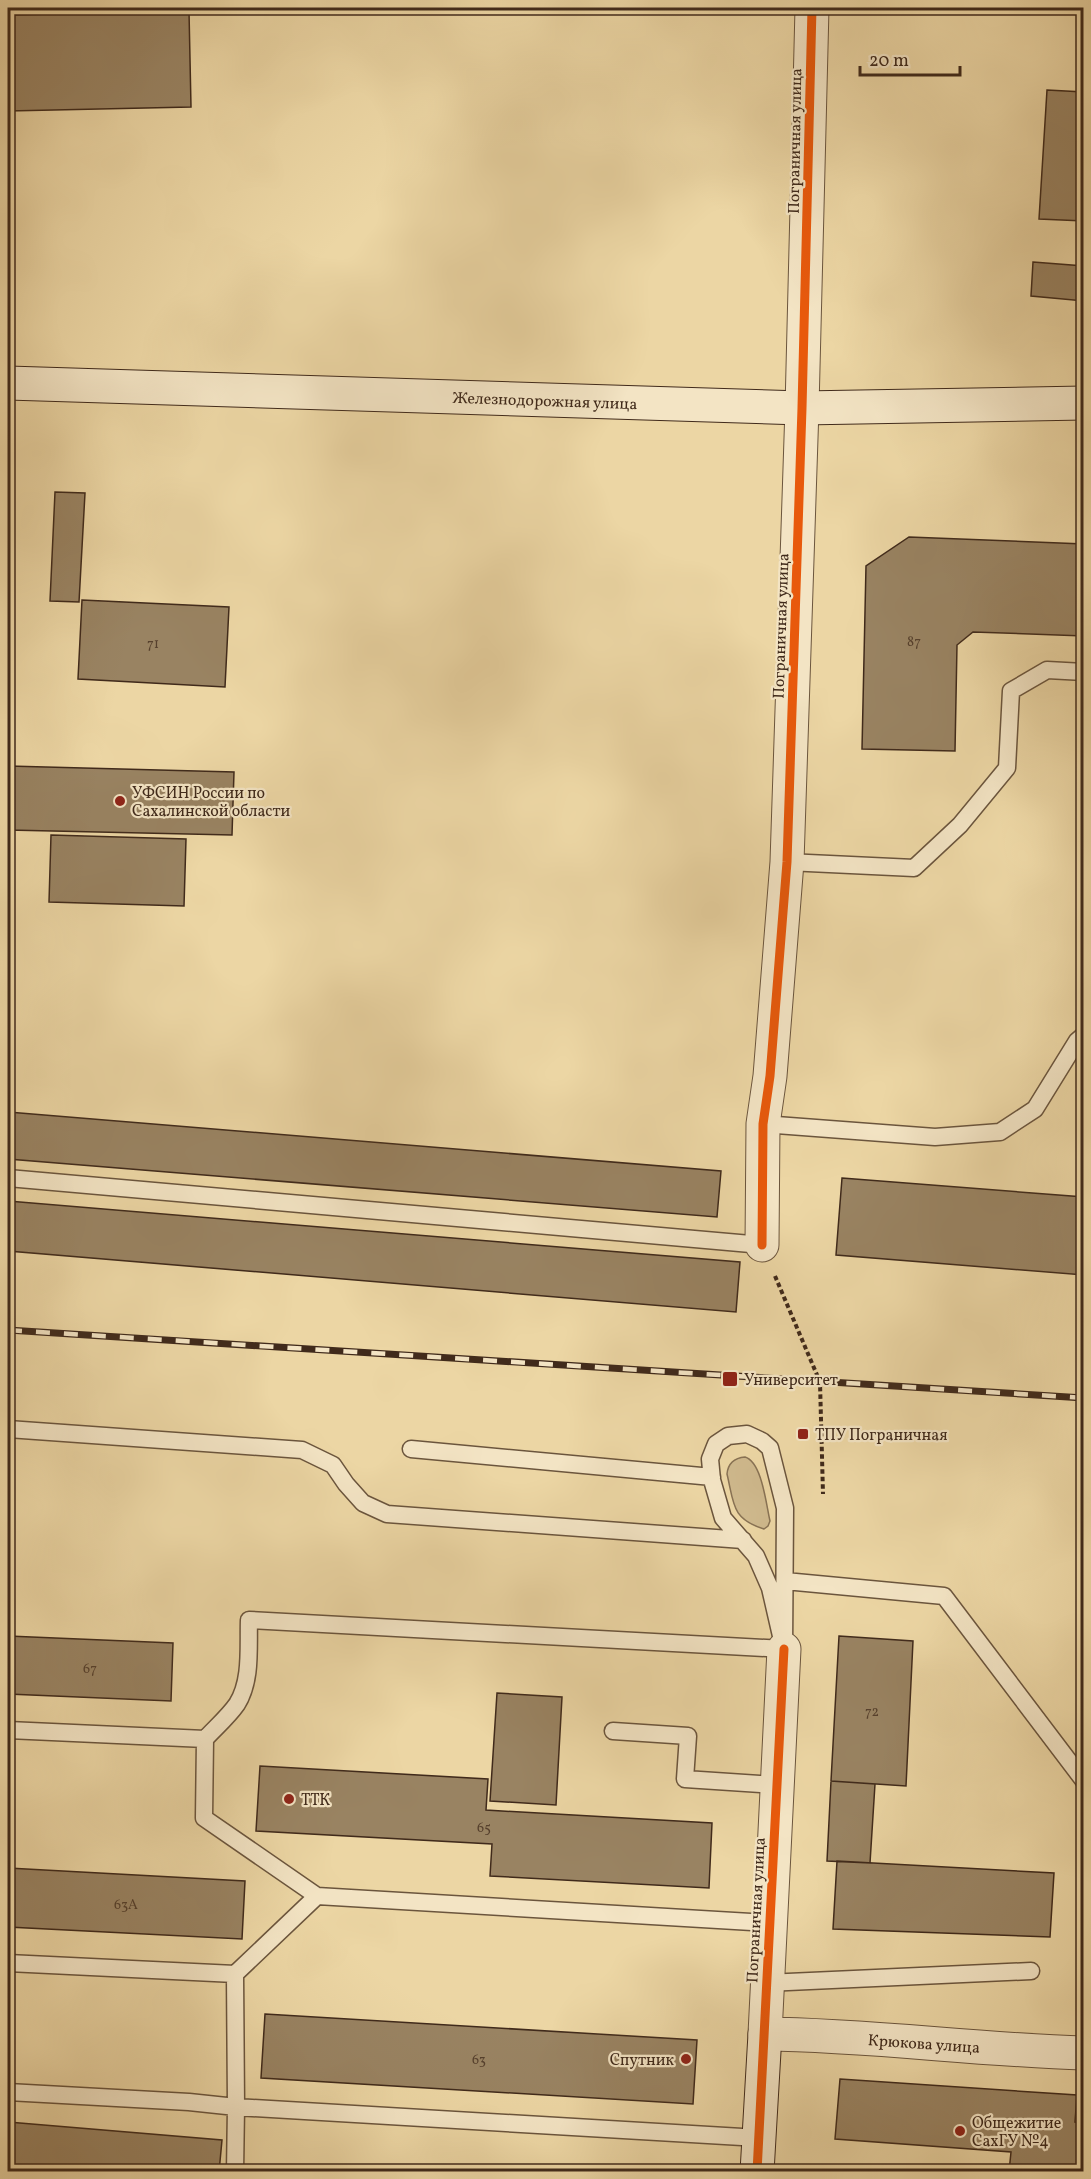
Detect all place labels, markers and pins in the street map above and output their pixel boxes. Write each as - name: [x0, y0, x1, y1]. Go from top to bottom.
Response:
- place label: УФСИН России по Сахалинской области: [132, 783, 291, 823]
- marker: УФСИН России по Сахалинской области: [113, 794, 127, 808]
- marker: Университет: [721, 1370, 739, 1388]
- place label: Университет: [744, 1370, 838, 1392]
- place label: ТПУ Пограничная: [815, 1425, 948, 1447]
- marker: ТПУ Пограничная: [796, 1427, 810, 1441]
- place label: ТТК: [301, 1790, 330, 1812]
- marker: ТТК: [282, 1792, 296, 1806]
- place label: Спутник: [610, 2050, 674, 2072]
- marker: Спутник: [679, 2052, 693, 2066]
- place label: Общежитие СахГУ №4: [972, 2113, 1061, 2153]
- marker: Общежитие СахГУ №4: [953, 2124, 967, 2138]

